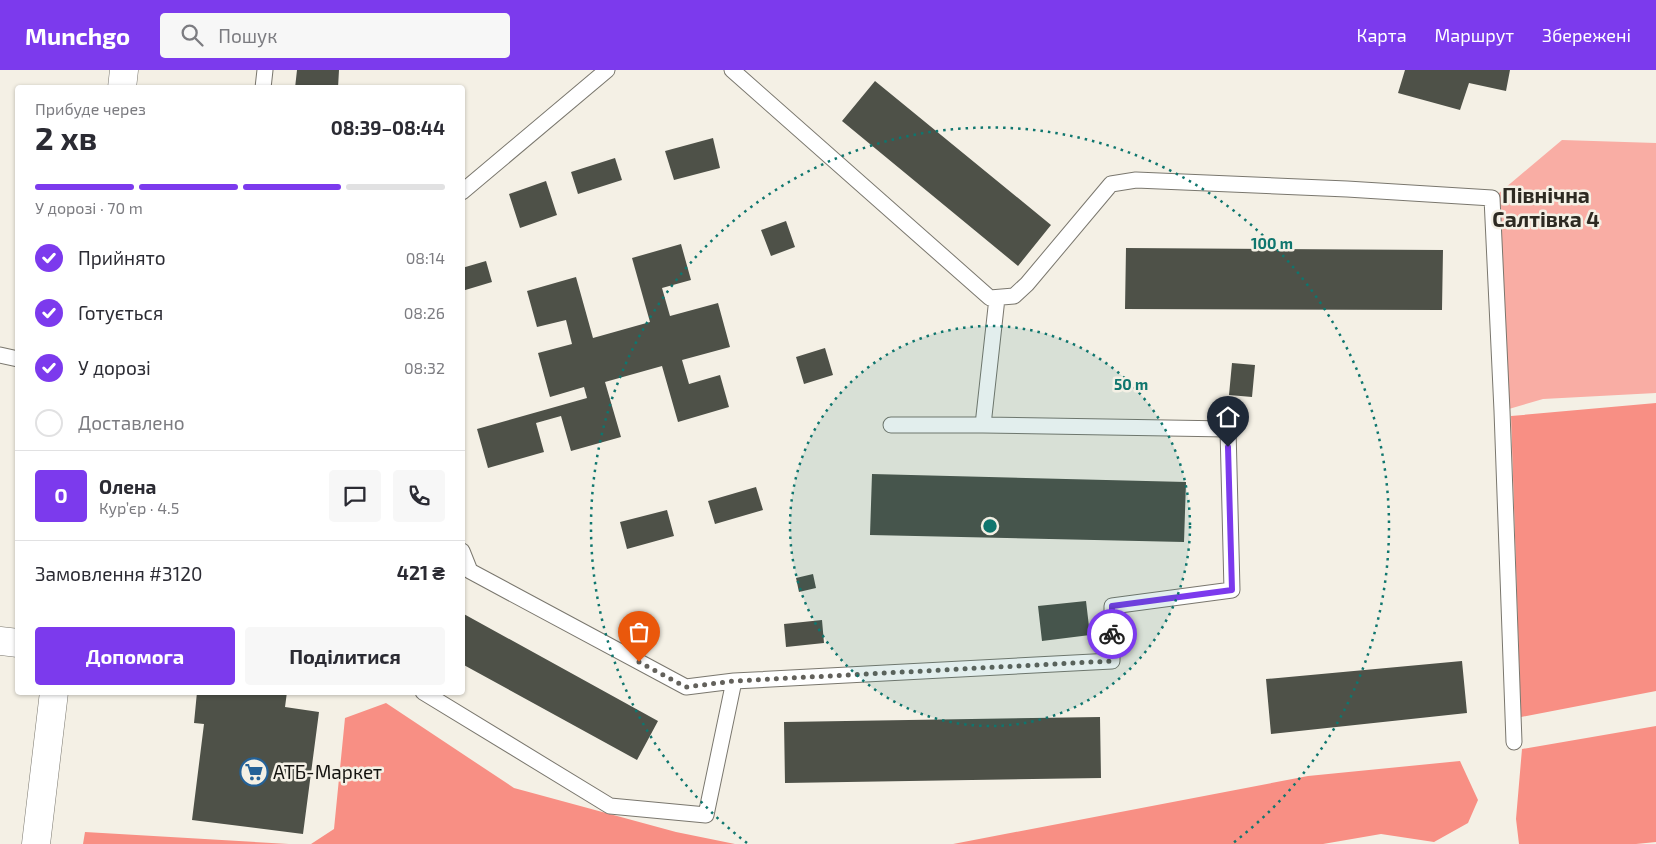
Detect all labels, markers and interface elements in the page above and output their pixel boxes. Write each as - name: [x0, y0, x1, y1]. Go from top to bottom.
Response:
- search box: [160, 13, 510, 58]
- text: Munchgo: [25, 21, 130, 50]
- icon: search: [178, 21, 206, 49]
- text: Пошук: [218, 24, 277, 47]
- text: Карта: [1357, 24, 1407, 46]
- text: Маршрут: [1435, 24, 1514, 46]
- text: Збережені: [1542, 24, 1631, 46]
- text: Прибуде через: [35, 99, 146, 118]
- text: 08:39–08:44: [331, 116, 445, 139]
- text: 2 хв: [35, 118, 97, 156]
- district label: Північна Салтівка 4: [1492, 182, 1600, 231]
- text: У дорозі · 70 m: [35, 198, 143, 217]
- text: 100 m: [1251, 234, 1293, 252]
- icon: check: [35, 244, 63, 272]
- text: Прийнято: [78, 246, 165, 269]
- text: 08:14: [406, 248, 445, 267]
- icon: check: [35, 299, 63, 327]
- text: Готується: [78, 301, 163, 324]
- text: 08:26: [404, 303, 445, 322]
- icon: check: [35, 354, 63, 382]
- text: У дорозі: [78, 356, 151, 379]
- text: 08:32: [404, 358, 445, 377]
- text: 50 m: [1114, 375, 1148, 393]
- pin: [1207, 396, 1249, 447]
- icon: home: [1214, 403, 1242, 431]
- text: Доставлено: [78, 411, 185, 434]
- button: chat: [329, 470, 381, 522]
- button: phone: [393, 470, 445, 522]
- text: Олена: [99, 475, 156, 498]
- text: О: [54, 484, 68, 507]
- text: Кур’єр · 4.5: [99, 498, 179, 517]
- centre of rings: [981, 517, 999, 535]
- text: 421 ₴: [397, 561, 445, 584]
- text: Замовлення #3120: [35, 562, 202, 585]
- courier: [1087, 609, 1137, 659]
- pin: [618, 611, 660, 662]
- icon: bag: [625, 618, 653, 646]
- icon: bike: [1098, 620, 1126, 648]
- button: Допомога: [35, 627, 235, 685]
- button: Поділитися: [245, 627, 445, 685]
- supermarket icon: АТБ-Маркет: [239, 757, 269, 787]
- place label: АТБ-Маркет: [273, 760, 382, 783]

